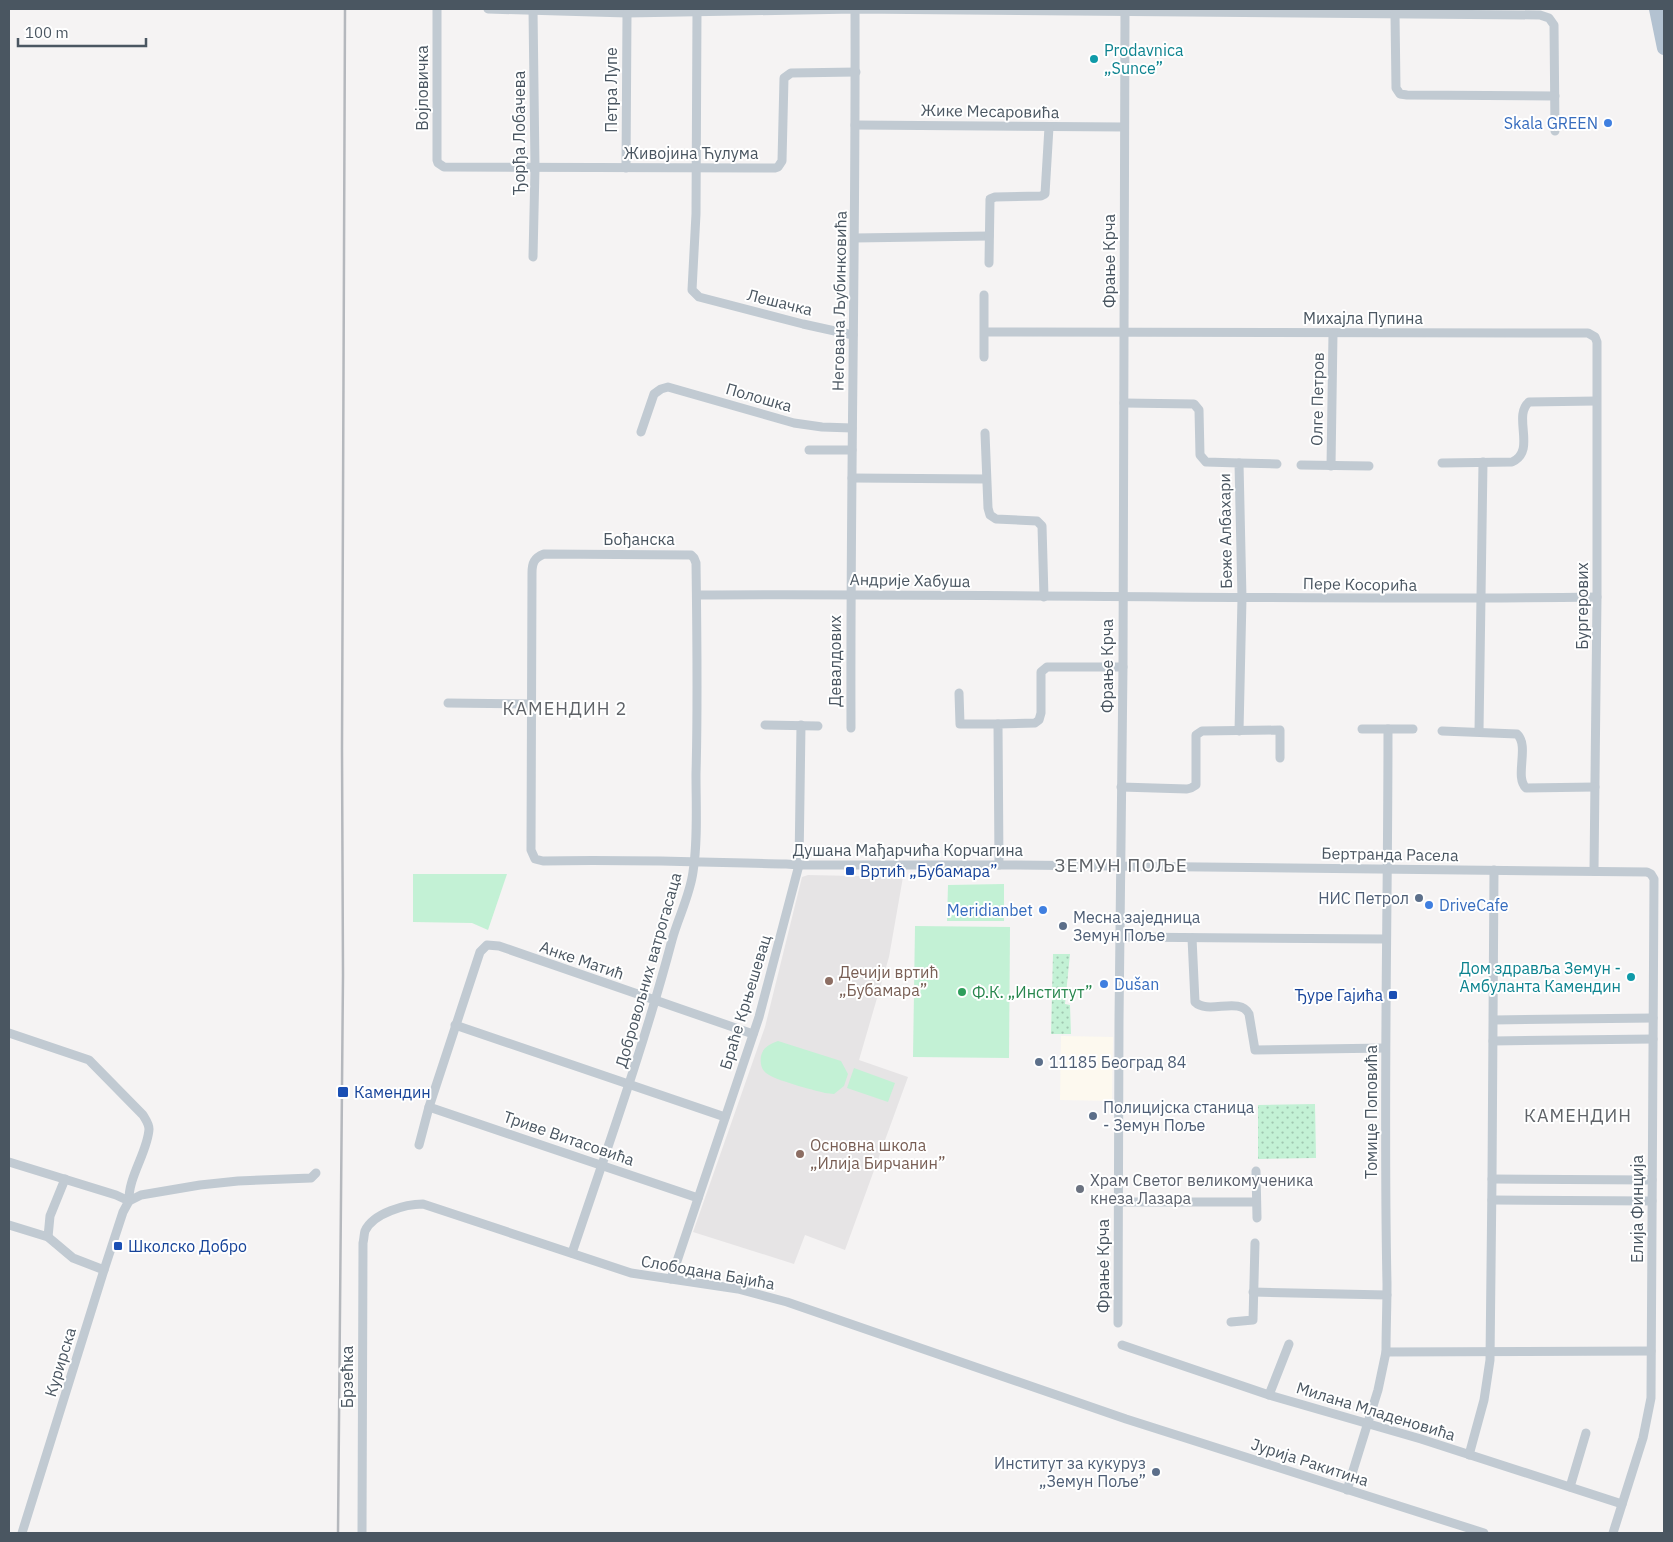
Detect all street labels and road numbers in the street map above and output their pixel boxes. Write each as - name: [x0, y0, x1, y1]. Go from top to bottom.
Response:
- street label: Војловичка: [412, 45, 432, 131]
- street label: Петра Лупе: [601, 47, 621, 133]
- street label: Ђорђа Лобачева: [509, 70, 529, 195]
- street label: Жике Месаровића: [921, 100, 1060, 122]
- street label: Живојина Ћулума: [624, 143, 759, 163]
- street label: Негована Љубинковића: [827, 210, 851, 391]
- street label: Фрање Крча: [1099, 213, 1119, 308]
- street label: Лешачка: [745, 284, 815, 320]
- street label: Михајла Пупина: [1303, 308, 1423, 328]
- street label: Олге Петров: [1306, 352, 1328, 446]
- street label: Полошка: [724, 378, 795, 416]
- street label: Беже Албахари: [1214, 473, 1236, 589]
- street label: Бођанска: [603, 529, 675, 549]
- street label: Бургерових: [1572, 562, 1592, 650]
- street label: Андрије Хабуша: [849, 569, 971, 591]
- street label: Пере Косорића: [1303, 573, 1418, 595]
- street label: Девалдових: [825, 615, 845, 707]
- street label: Фрање Крча: [1097, 618, 1117, 713]
- street label: Душана Мађарчића Корчагина: [793, 840, 1024, 860]
- street label: Бертранда Расела: [1321, 843, 1459, 865]
- street label: Добровољних ватрогасаца: [611, 870, 686, 1070]
- street label: Браће Крњешевац: [715, 932, 775, 1072]
- street label: Анке Матић: [537, 936, 627, 984]
- street label: Томице Поповића: [1361, 1045, 1381, 1179]
- street label: Триве Витасовића: [501, 1106, 638, 1170]
- street label: Елија Финција: [1627, 1155, 1647, 1263]
- street label: Фрање Крча: [1093, 1218, 1113, 1313]
- street label: Слободана Бајића: [640, 1250, 777, 1294]
- street label: Курирска: [40, 1325, 80, 1399]
- street label: Брзећка: [337, 1345, 357, 1408]
- street label: Милана Младеновића: [1294, 1377, 1458, 1445]
- street label: Јурија Ракитина: [1249, 1434, 1372, 1491]

